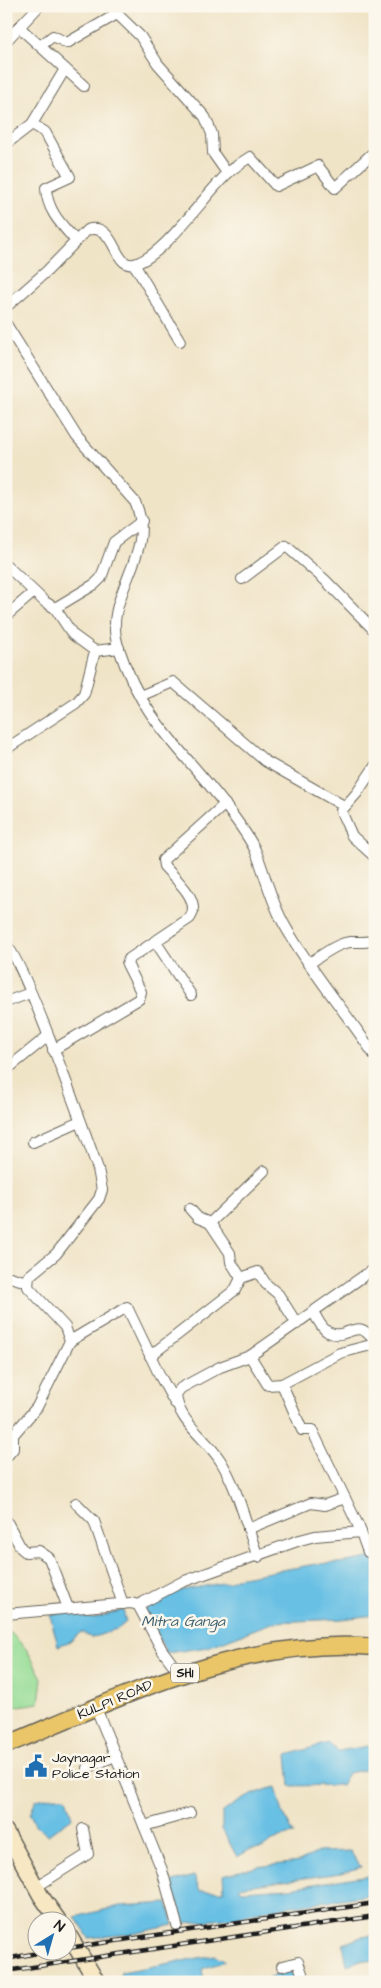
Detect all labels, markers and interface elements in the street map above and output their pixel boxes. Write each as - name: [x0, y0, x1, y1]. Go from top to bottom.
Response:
- water label: Mitra Ganga: [141, 1611, 226, 1633]
- road number: SH1: [171, 1664, 199, 1682]
- street label: KULPI ROAD: [74, 1675, 156, 1725]
- place label: Jaynagar Police Station: [52, 1748, 140, 1784]
- public building icon: Jaynagar Police Station: [23, 1753, 49, 1779]
- north arrow: [28, 1910, 78, 1960]
- text: N: [50, 1916, 69, 1937]

